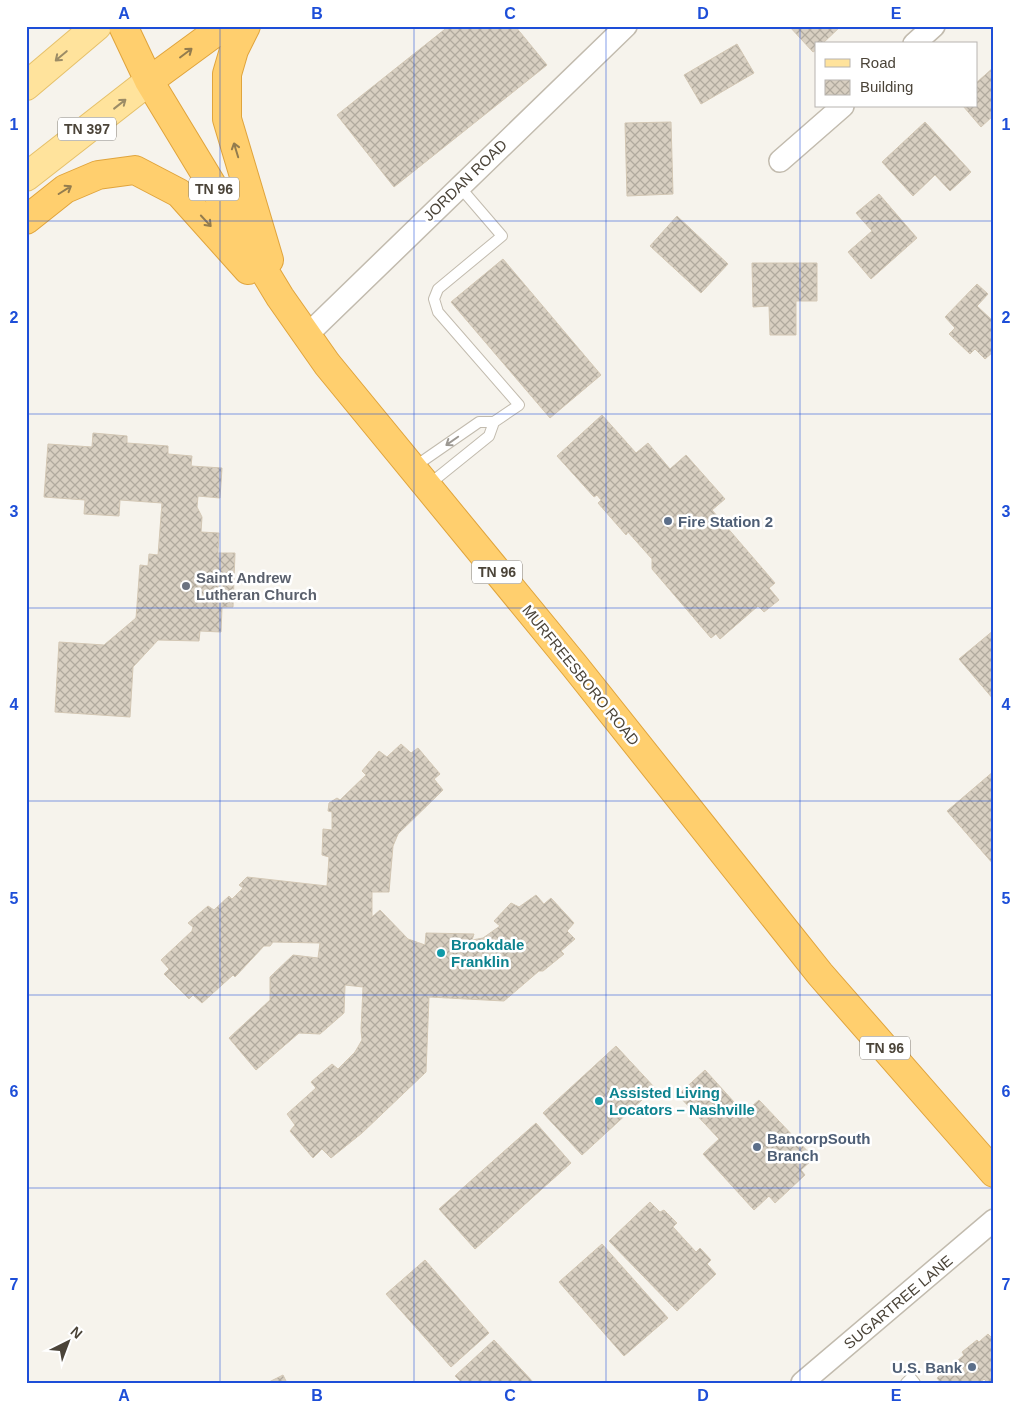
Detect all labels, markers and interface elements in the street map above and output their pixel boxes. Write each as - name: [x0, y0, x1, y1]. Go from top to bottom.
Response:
- text: A: [118, 5, 130, 22]
- text: B: [311, 5, 323, 22]
- text: C: [504, 5, 516, 22]
- text: D: [697, 5, 709, 22]
- text: E: [891, 5, 902, 22]
- legend: [815, 42, 978, 108]
- one-way arrow: [179, 48, 193, 58]
- one-way arrow: [55, 50, 68, 61]
- text: Road: [860, 54, 896, 71]
- text: Building: [860, 78, 913, 95]
- one-way arrow: [113, 98, 126, 109]
- text: 1: [10, 116, 19, 133]
- text: 1: [1002, 116, 1011, 133]
- road number: TN 397: [58, 118, 116, 140]
- street label: JORDAN ROAD: [420, 136, 510, 224]
- one-way arrow: [231, 142, 241, 158]
- road number: TN 96: [189, 178, 239, 200]
- one-way arrow: [57, 185, 71, 195]
- one-way arrow: [200, 215, 212, 228]
- text: 2: [10, 309, 19, 326]
- text: 2: [1002, 309, 1011, 326]
- one-way arrow: [445, 436, 459, 446]
- text: 3: [10, 503, 19, 520]
- text: 3: [1002, 503, 1011, 520]
- place label: Fire Station 2: [678, 513, 773, 530]
- marker: Fire Station 2: [662, 515, 674, 527]
- road number: TN 96: [472, 560, 522, 584]
- place label: Saint Andrew Lutheran Church: [196, 569, 317, 603]
- marker: Saint Andrew Lutheran Church: [180, 580, 192, 592]
- street label: MURFREESBORO ROAD: [519, 601, 643, 749]
- text: 4: [10, 696, 19, 713]
- text: 4: [1002, 696, 1011, 713]
- text: 5: [10, 890, 19, 907]
- text: 5: [1002, 890, 1011, 907]
- place label: Brookdale Franklin: [451, 936, 524, 970]
- marker: Brookdale Franklin: [435, 947, 447, 959]
- road number: TN 96: [860, 1036, 910, 1060]
- text: 6: [10, 1083, 19, 1100]
- text: 6: [1002, 1083, 1011, 1100]
- place label: Assisted Living Locators – Nashville: [609, 1084, 755, 1118]
- marker: Assisted Living Locators – Nashville: [593, 1095, 605, 1107]
- place label: BancorpSouth Branch: [767, 1130, 870, 1164]
- marker: BancorpSouth Branch: [751, 1141, 763, 1153]
- street label: SUGARTREE LANE: [840, 1252, 956, 1352]
- text: 7: [10, 1276, 19, 1293]
- text: 7: [1002, 1276, 1011, 1293]
- north arrow: [42, 1316, 92, 1366]
- text: N: [68, 1323, 86, 1342]
- place label: U.S. Bank: [892, 1359, 963, 1376]
- marker: U.S. Bank: [966, 1361, 978, 1373]
- text: A: [118, 1387, 130, 1404]
- text: B: [311, 1387, 323, 1404]
- text: C: [504, 1387, 516, 1404]
- text: D: [697, 1387, 709, 1404]
- text: E: [891, 1387, 902, 1404]

